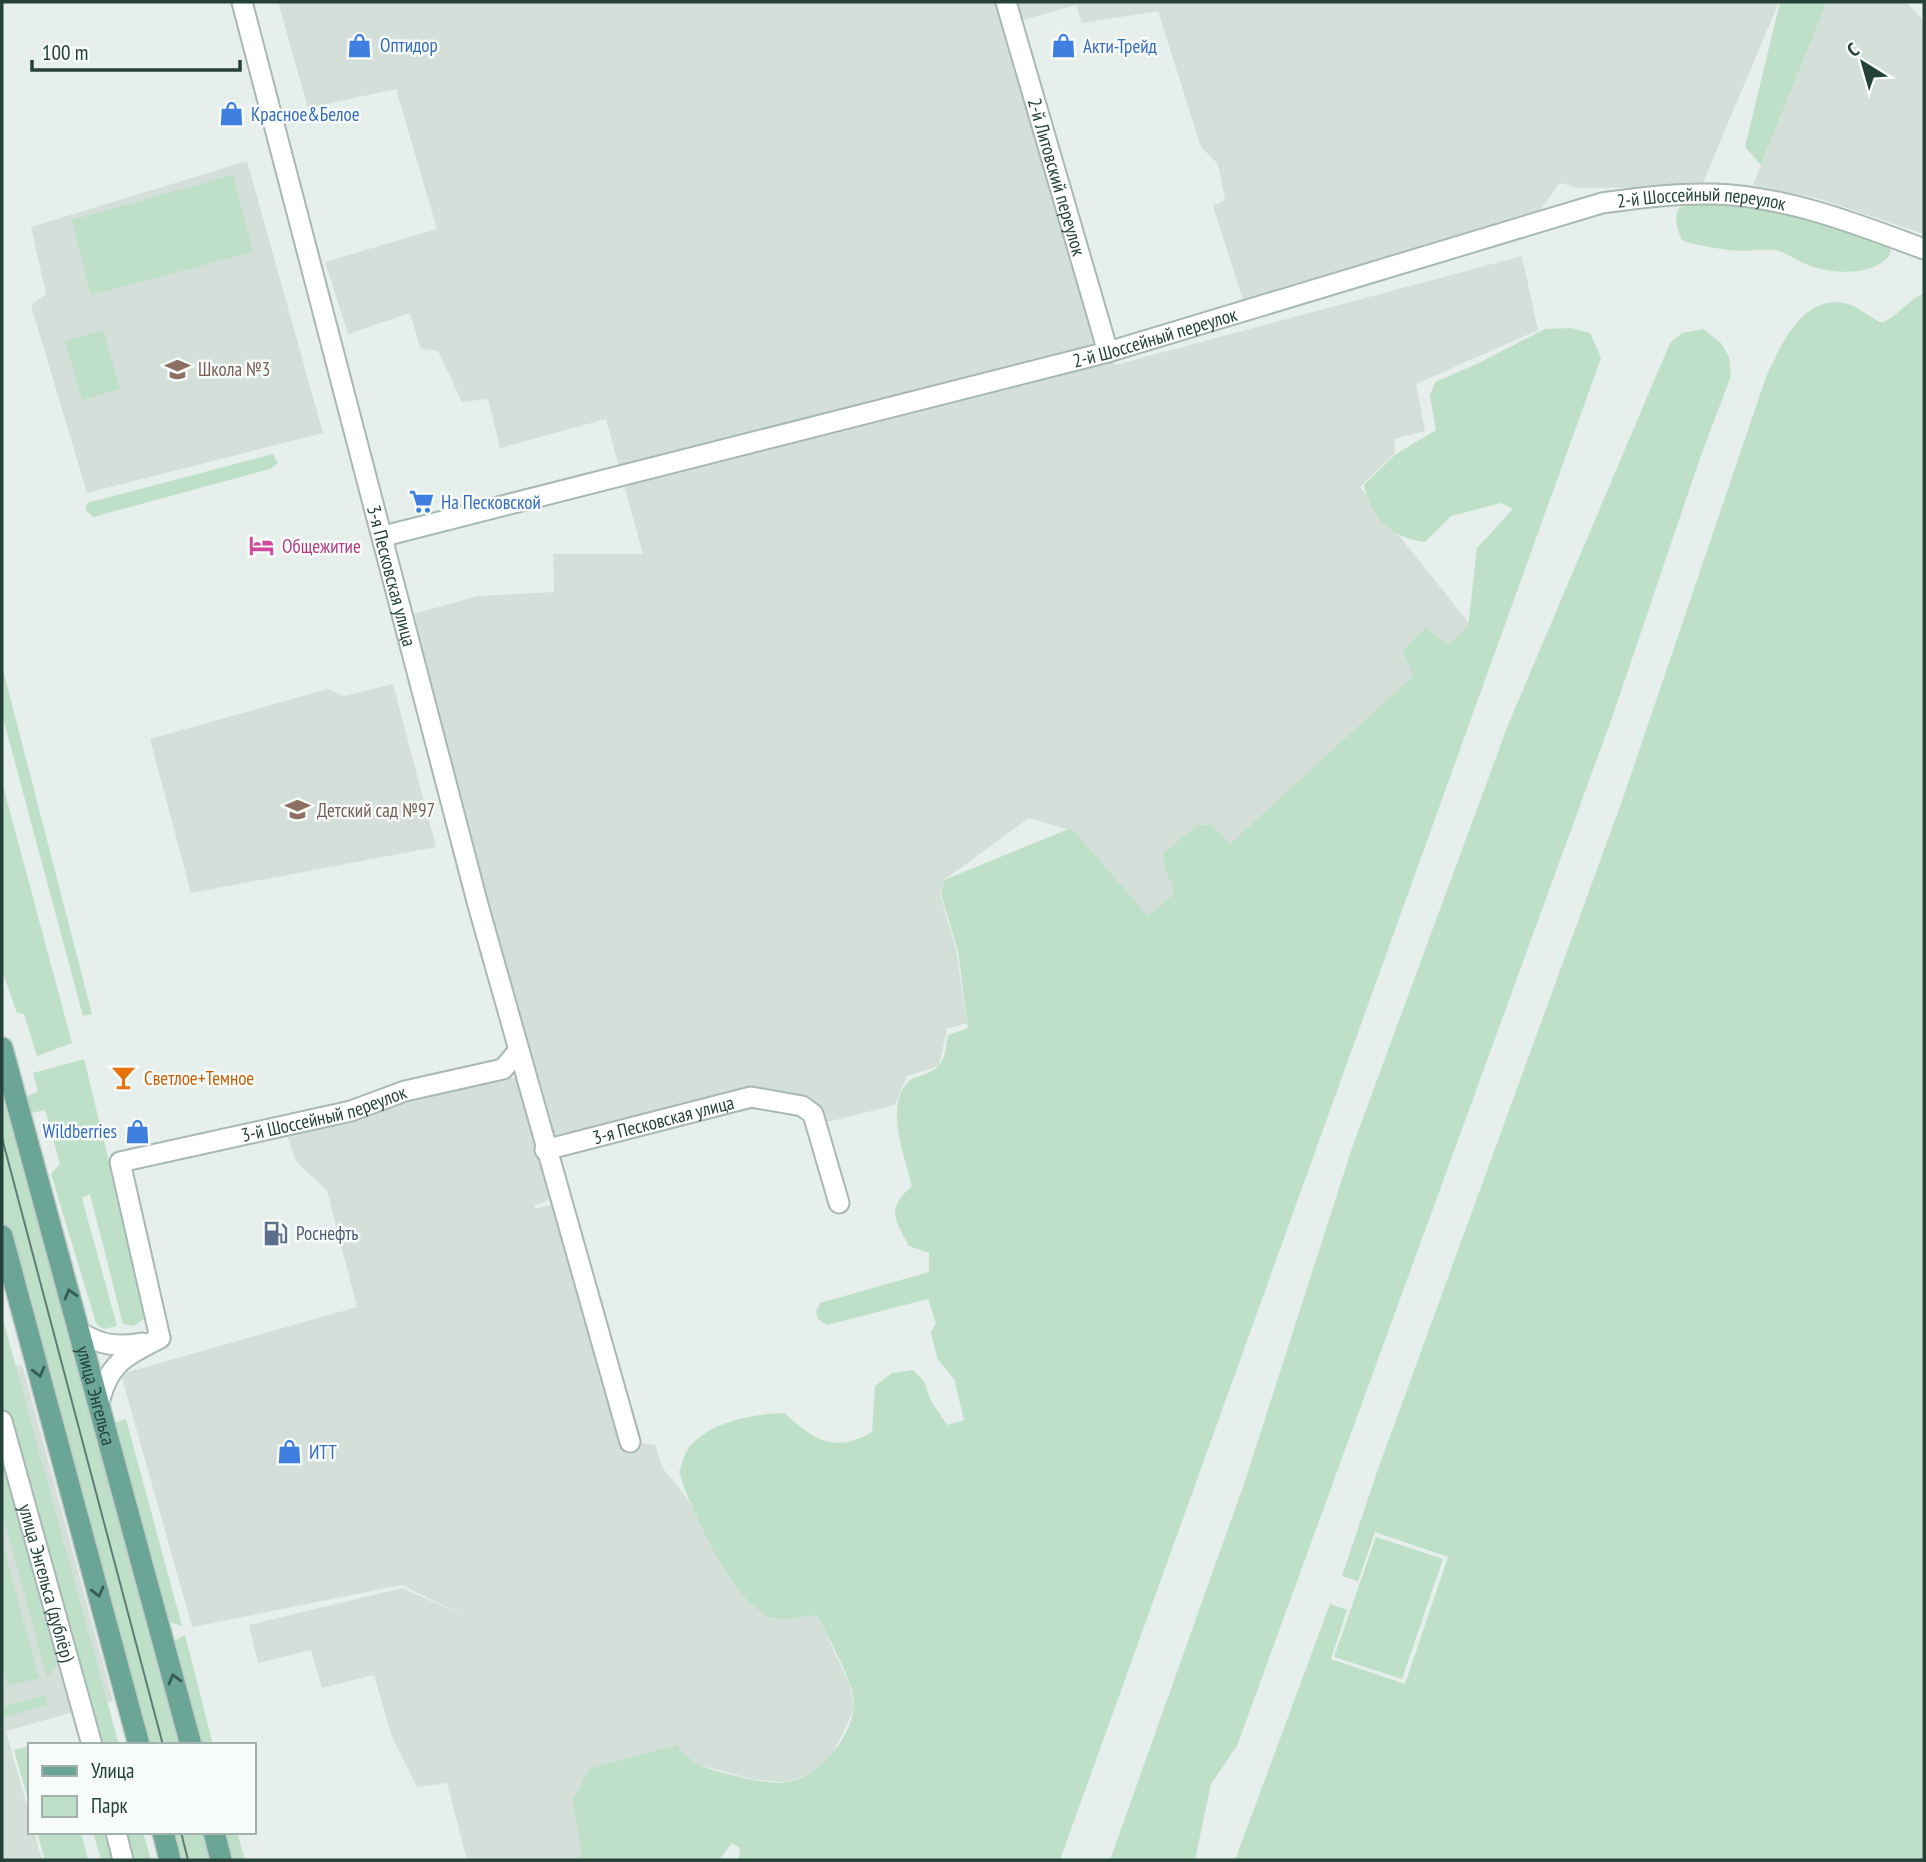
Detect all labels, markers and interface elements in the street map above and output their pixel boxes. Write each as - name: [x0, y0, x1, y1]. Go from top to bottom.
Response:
- scale bar: [32, 28, 240, 72]
- north arrow: [1828, 28, 1898, 98]
- shop icon: Оптидор: [346, 31, 374, 59]
- shop icon: Акти-Трейд: [1049, 32, 1077, 60]
- place label: Оптидор: [380, 33, 438, 57]
- place label: Акти-Трейд: [1083, 34, 1158, 58]
- text: С: [1842, 37, 1864, 62]
- text: 100 m: [42, 39, 88, 66]
- street label: 2-й Литовский переулок: [1023, 95, 1091, 259]
- shop icon: Красное&Белое: [217, 100, 245, 128]
- place label: Красное&Белое: [251, 102, 360, 126]
- street label: 2-й Шоссейный переулок: [1615, 182, 1789, 216]
- street label: 2-й Шоссейный переулок: [1070, 302, 1240, 373]
- school or university icon: Школа №3: [164, 355, 192, 383]
- place label: Школа №3: [198, 357, 270, 381]
- supermarket icon: На Песковской: [407, 488, 435, 516]
- place label: На Песковской: [441, 490, 541, 514]
- street label: 3-я Песковская улица: [362, 503, 422, 649]
- hotel icon: Общежитие: [248, 532, 276, 560]
- place label: Общежитие: [282, 534, 361, 558]
- school or university icon: Детский сад №97: [283, 796, 311, 824]
- place label: Детский сад №97: [317, 798, 435, 822]
- bar icon: Светлое+Темное: [110, 1064, 138, 1092]
- place label: Светлое+Темное: [144, 1066, 254, 1090]
- street label: 3-й Шоссейный переулок: [239, 1079, 410, 1147]
- street label: 3-я Песковская улица: [590, 1090, 736, 1149]
- shop icon: Wildberries: [123, 1117, 151, 1145]
- place label: Wildberries: [43, 1119, 117, 1143]
- fuel station icon: Роснефть: [262, 1219, 290, 1247]
- place label: Роснефть: [296, 1221, 358, 1245]
- one-way arrow: [64, 1288, 78, 1300]
- street label: улица Энгельса: [71, 1343, 121, 1448]
- one-way arrow: [30, 1366, 45, 1378]
- shop icon: ИТТ: [275, 1438, 303, 1466]
- place label: ИТТ: [309, 1440, 337, 1464]
- street label: улица Энгельса (дублёр): [14, 1501, 80, 1665]
- one-way arrow: [90, 1586, 104, 1598]
- one-way arrow: [168, 1673, 182, 1685]
- legend: [28, 1743, 256, 1834]
- text: Улица: [91, 1757, 134, 1784]
- text: Парк: [91, 1792, 128, 1819]

